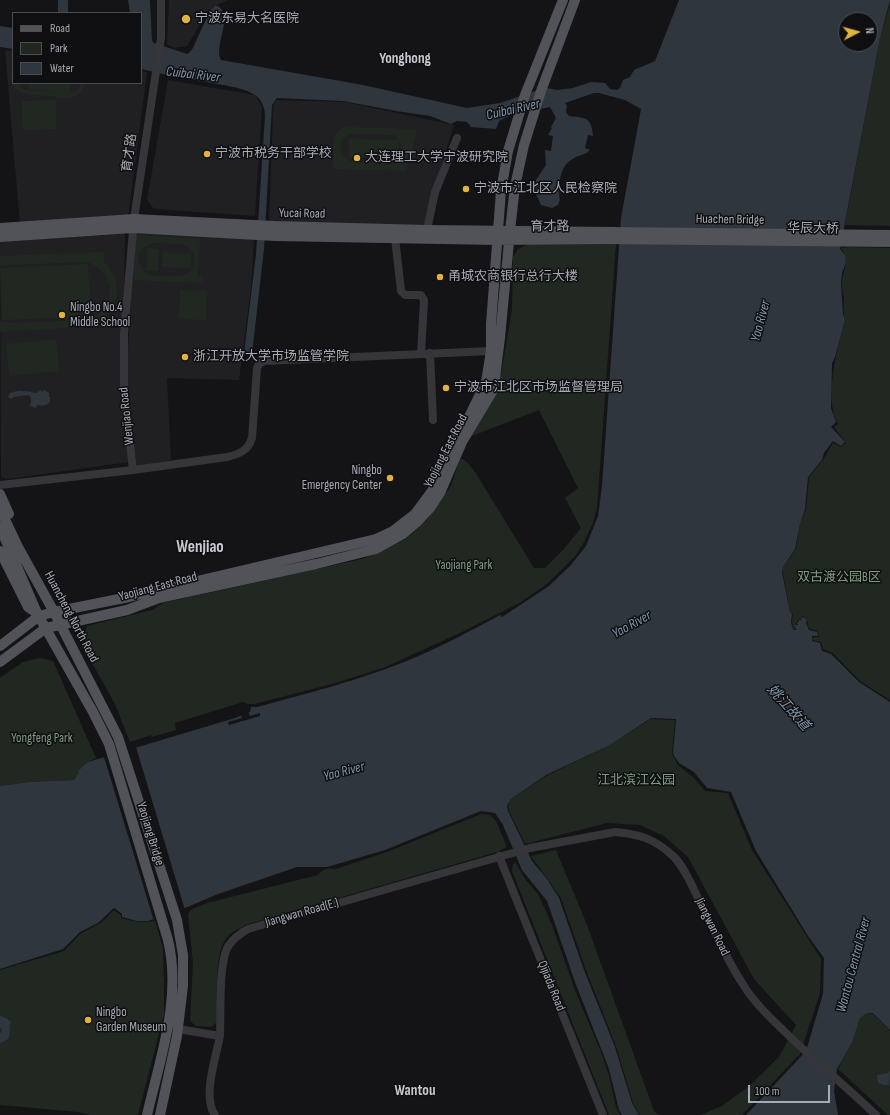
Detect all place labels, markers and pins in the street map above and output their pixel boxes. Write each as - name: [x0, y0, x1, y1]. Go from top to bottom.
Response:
- place label: 宁波东易大名医院: [195, 11, 299, 27]
- marker: 宁波东易大名医院: [180, 13, 192, 25]
- place label: 宁波市税务干部学校: [215, 146, 332, 162]
- marker: 宁波市税务干部学校: [202, 149, 212, 159]
- place label: 大连理工大学宁波研究院: [365, 150, 508, 166]
- marker: 大连理工大学宁波研究院: [352, 153, 362, 163]
- place label: 宁波市江北区人民检察院: [474, 181, 617, 197]
- marker: 宁波市江北区人民检察院: [461, 184, 471, 194]
- place label: 甬城农商银行总行大楼: [448, 269, 578, 285]
- marker: 甬城农商银行总行大楼: [435, 272, 445, 282]
- place label: Ningbo No.4 Middle School: [70, 300, 130, 331]
- marker: Ningbo No.4 Middle School: [57, 310, 67, 320]
- place label: 浙江开放大学市场监管学院: [193, 349, 349, 365]
- marker: 浙江开放大学市场监管学院: [180, 352, 190, 362]
- place label: 宁波市江北区市场监督管理局: [454, 380, 623, 396]
- marker: 宁波市江北区市场监督管理局: [441, 383, 451, 393]
- place label: Ningbo Emergency Center: [302, 463, 382, 494]
- marker: Ningbo Emergency Center: [385, 473, 395, 483]
- place label: Ningbo Garden Museum: [96, 1005, 166, 1036]
- marker: Ningbo Garden Museum: [83, 1015, 93, 1025]

